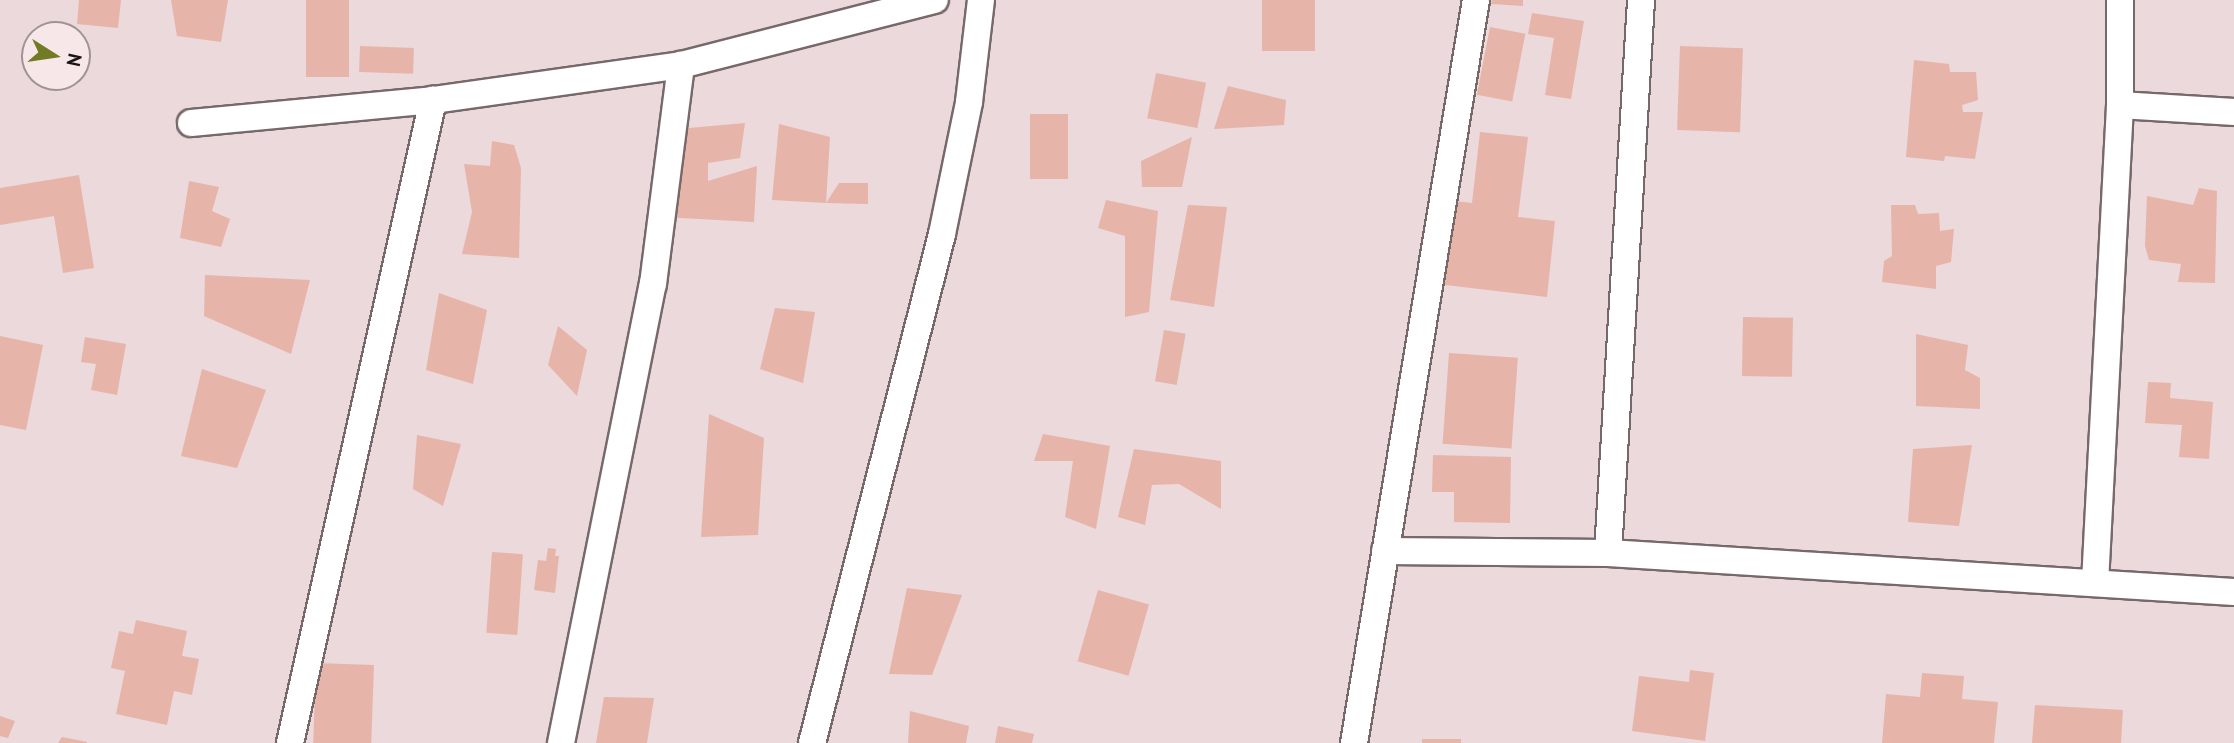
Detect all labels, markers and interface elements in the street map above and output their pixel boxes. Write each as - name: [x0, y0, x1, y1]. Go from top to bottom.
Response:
- north arrow: [21, 21, 91, 91]
- text: N: [62, 51, 88, 69]

